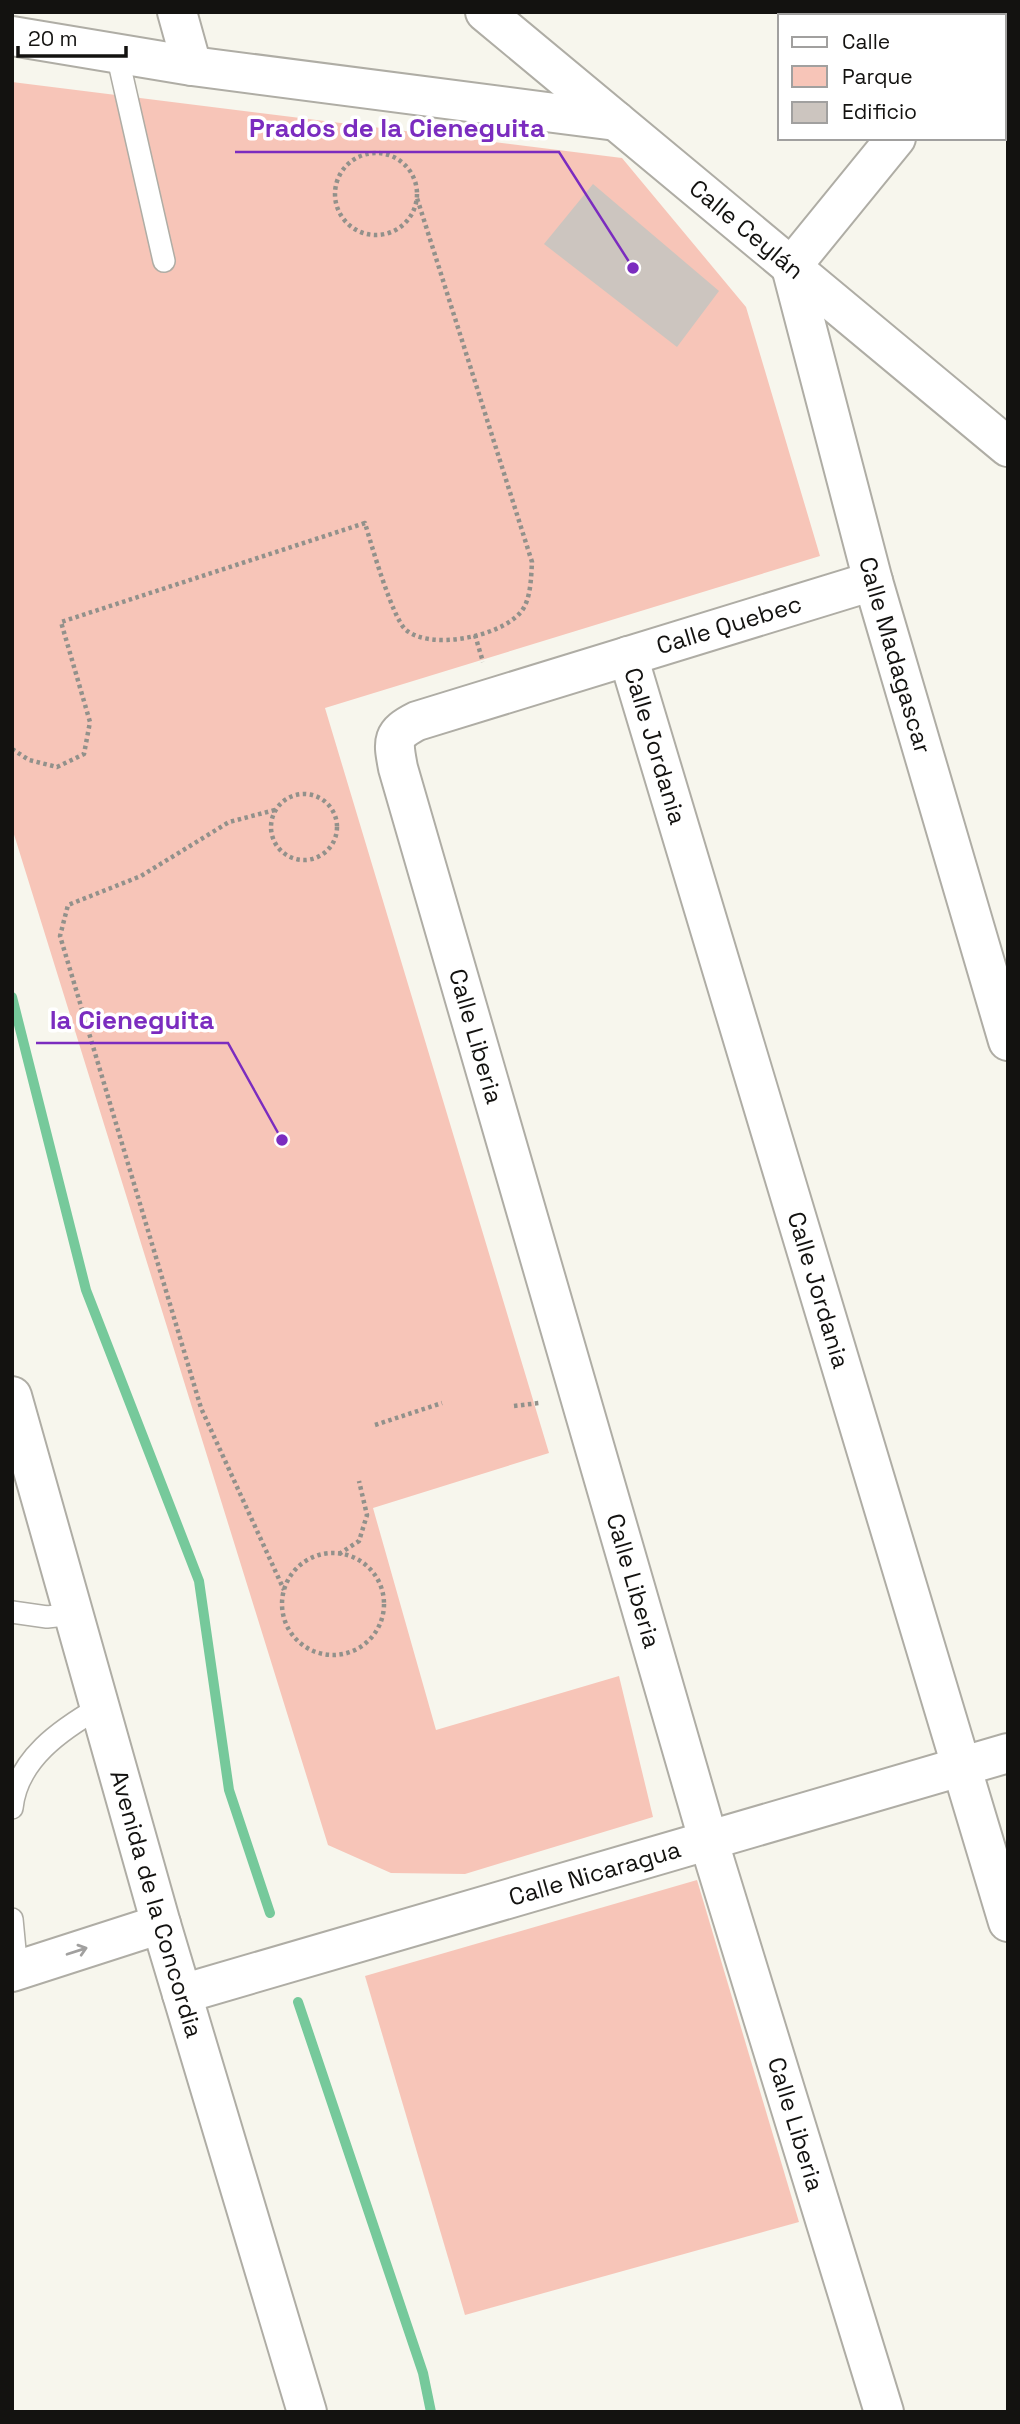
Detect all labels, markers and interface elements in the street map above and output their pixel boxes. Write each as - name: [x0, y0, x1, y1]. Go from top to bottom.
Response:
- scale bar: [18, 14, 126, 58]
- legend: [778, 14, 1006, 140]
- text: 20 m: [28, 25, 78, 52]
- text: Calle: [842, 28, 890, 55]
- text: Parque: [842, 63, 913, 90]
- text: Edificio: [842, 98, 917, 125]
- callout: Prados de la Cieneguita: [235, 105, 559, 152]
- text: Prados de la Cieneguita: [249, 111, 545, 145]
- street label: Calle Ceylán: [683, 172, 811, 286]
- street label: Calle Madagascar: [852, 553, 939, 757]
- street label: Calle Quebec: [652, 588, 805, 661]
- street label: Calle Jordania: [617, 664, 694, 828]
- street label: Calle Liberia: [442, 965, 510, 1107]
- callout: la Cieneguita: [36, 996, 228, 1043]
- text: la Cieneguita: [50, 1003, 214, 1037]
- street label: Calle Jordania: [781, 1208, 857, 1372]
- street label: Calle Liberia: [600, 1510, 668, 1652]
- street label: Avenida de la Concordia: [103, 1766, 210, 2041]
- street label: Calle Nicaragua: [505, 1833, 684, 1913]
- one-way arrow: [66, 1944, 88, 1957]
- street label: Calle Liberia: [761, 2053, 831, 2195]

